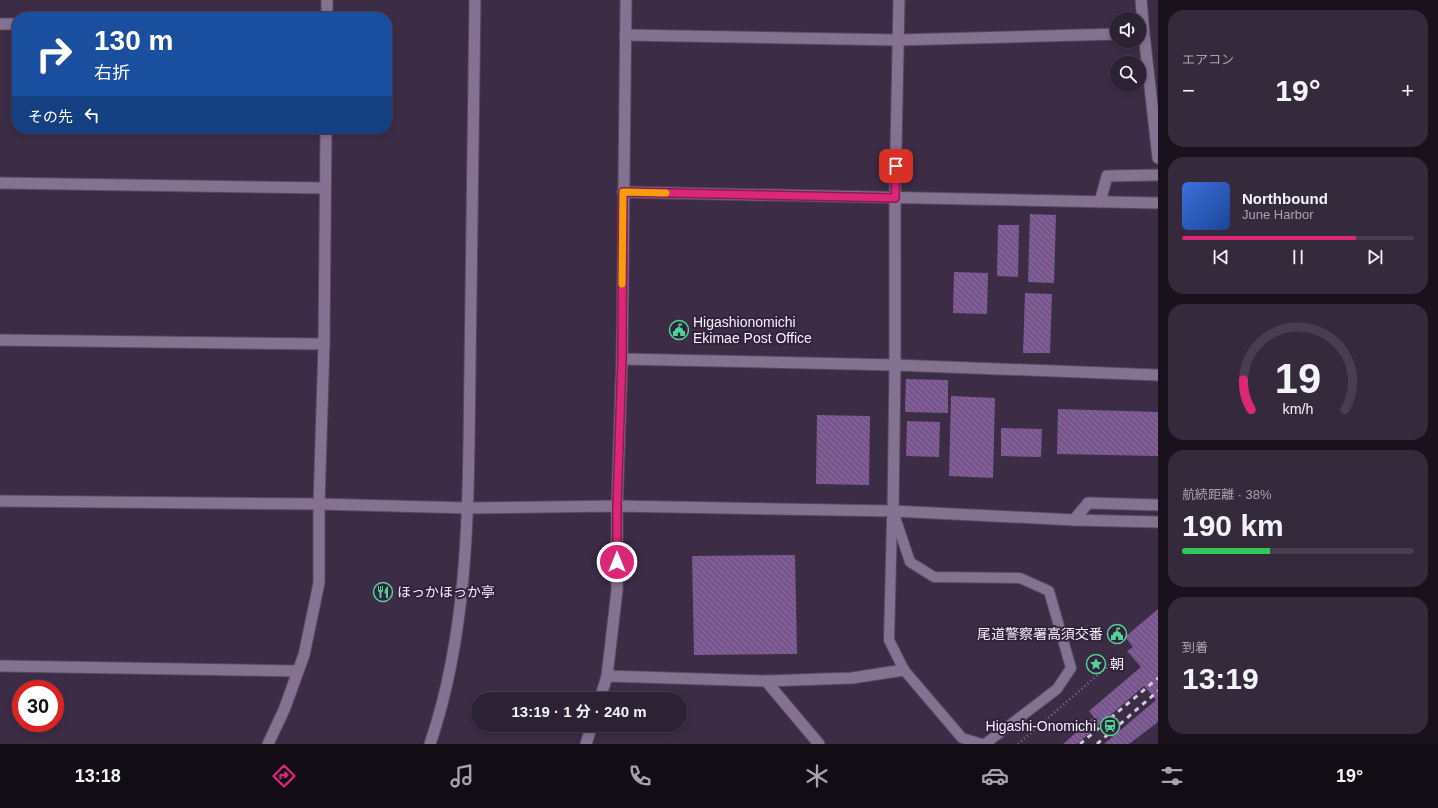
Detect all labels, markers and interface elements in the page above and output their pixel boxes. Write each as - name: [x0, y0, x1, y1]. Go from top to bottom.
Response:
- map controls: [1110, 12, 1146, 92]
- button: sound: [1110, 12, 1146, 48]
- text: 130 m: [94, 25, 173, 56]
- icon: right: [28, 28, 80, 80]
- text: エアコン: [1182, 52, 1234, 67]
- button: search: [1110, 56, 1146, 92]
- text: 右折: [94, 63, 130, 83]
- text: 19°: [1275, 74, 1321, 107]
- text: −: [1182, 78, 1195, 103]
- text: +: [1401, 78, 1414, 103]
- icon: left: [81, 104, 103, 126]
- text: その先: [28, 108, 73, 125]
- pin: [879, 149, 913, 183]
- icon: arrive: [885, 155, 907, 177]
- text: Northbound: [1242, 190, 1328, 207]
- text: June Harbor: [1242, 207, 1314, 222]
- icon: previous: [1210, 246, 1232, 268]
- icon: pause: [1287, 246, 1309, 268]
- icon: next: [1364, 246, 1386, 268]
- place label: Higashionomichi Ekimae Post Office: [693, 314, 812, 346]
- public building icon: Higashionomichi Ekimae Post Office: [668, 319, 690, 341]
- text: 19: [1275, 355, 1321, 402]
- text: km/h: [1283, 401, 1314, 417]
- text: 航続距離 · 38%: [1182, 487, 1272, 502]
- text: 190 km: [1182, 509, 1284, 542]
- position arrow: [596, 541, 638, 583]
- restaurant icon: ほっかほっか亭: [372, 581, 394, 603]
- place label: ほっかほっか亭: [397, 584, 495, 600]
- public building icon: 尾道警察署高須交番: [1106, 623, 1128, 645]
- place label: 尾道警察署高須交番: [977, 626, 1103, 642]
- text: 到着: [1182, 640, 1208, 655]
- place icon: 朝: [1085, 653, 1107, 675]
- place label: 朝: [1110, 656, 1124, 672]
- text: 13:19: [1182, 662, 1259, 695]
- speed limit sign: 30: [12, 680, 64, 732]
- text: 13:19 · 1 分 · 240 m: [511, 703, 647, 720]
- station icon: Higashi-Onomichi: [1099, 715, 1121, 737]
- place label: Higashi-Onomichi: [986, 718, 1096, 734]
- icon: directions: [270, 762, 298, 790]
- icon: music: [448, 762, 476, 790]
- icon: phone: [626, 762, 654, 790]
- icon: climate: [803, 762, 831, 790]
- icon: car: [981, 762, 1009, 790]
- icon: filters: [1158, 762, 1186, 790]
- text: 13:18: [75, 766, 121, 786]
- text: 19°: [1336, 766, 1363, 786]

